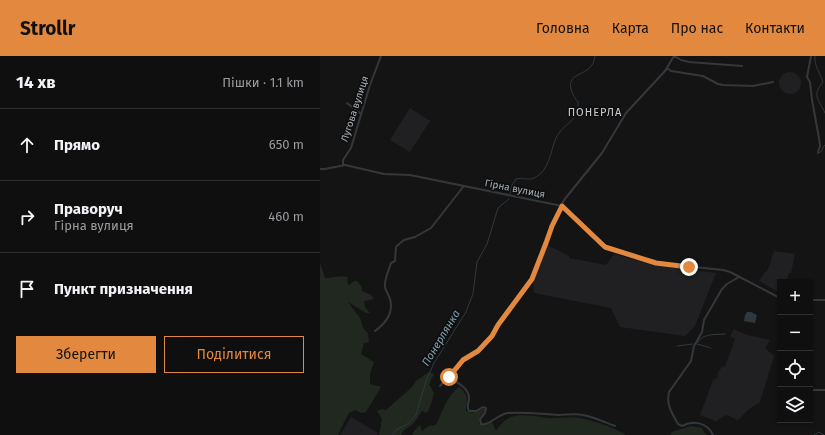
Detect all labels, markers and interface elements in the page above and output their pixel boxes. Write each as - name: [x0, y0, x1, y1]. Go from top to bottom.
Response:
- text: Strollr: [20, 17, 75, 40]
- text: Головна: [536, 20, 590, 37]
- text: Карта: [612, 20, 649, 37]
- text: Про нас: [671, 20, 723, 37]
- text: Контакти: [745, 20, 805, 37]
- text: 14 хв: [16, 72, 56, 93]
- text: Пішки · 1.1 km: [222, 75, 304, 90]
- street label: Лугова вулиця: [339, 75, 371, 143]
- district label: ПОНЕРЛА: [568, 106, 622, 119]
- icon: ahead: [16, 134, 38, 156]
- text: Прямо: [54, 136, 100, 154]
- text: 650 m: [269, 137, 304, 152]
- street label: Гірна вулиця: [484, 176, 546, 201]
- text: Праворуч: [54, 200, 123, 218]
- icon: right: [16, 206, 38, 228]
- text: 460 m: [268, 209, 304, 224]
- text: Гірна вулиця: [54, 218, 134, 233]
- route end: [680, 258, 698, 276]
- icon: arrive: [16, 278, 38, 300]
- map controls: [777, 279, 813, 423]
- button: +: [777, 279, 813, 315]
- text: Пункт призначення: [54, 280, 193, 298]
- water label: Понерлянка: [419, 308, 463, 368]
- button: −: [777, 315, 813, 351]
- button: Зберегти: [16, 336, 156, 373]
- button: Поділитися: [164, 336, 304, 373]
- button: locate: [777, 351, 813, 387]
- route start: [440, 368, 458, 386]
- button: layers: [777, 387, 813, 423]

